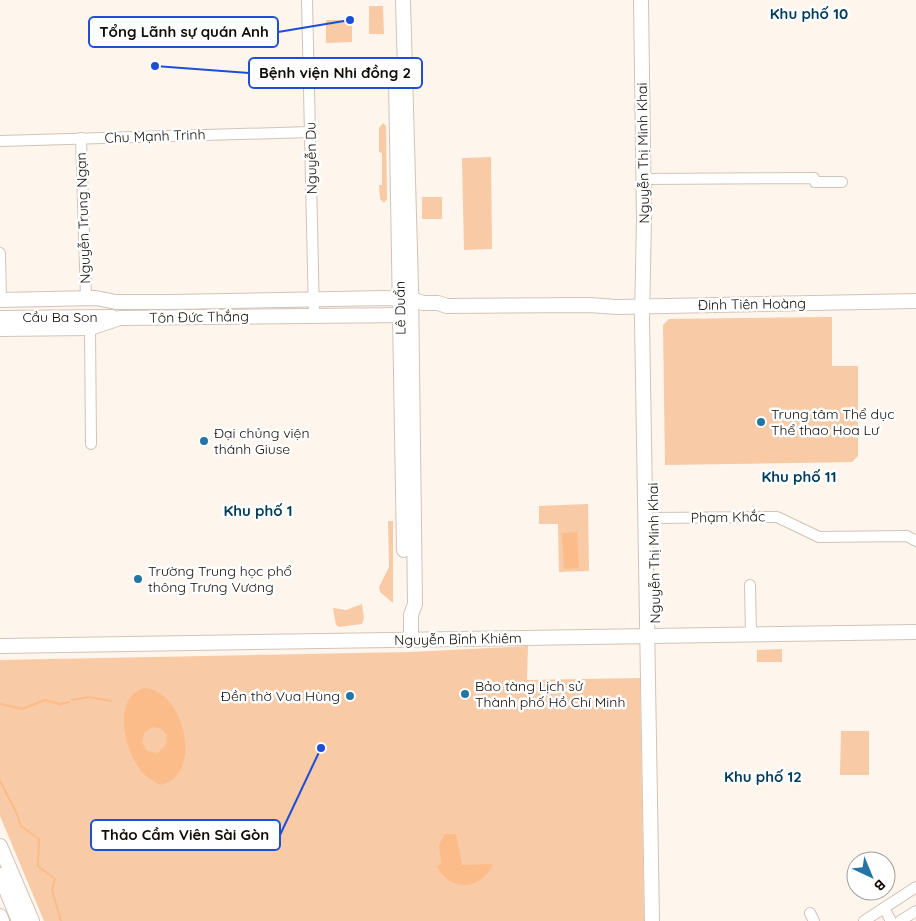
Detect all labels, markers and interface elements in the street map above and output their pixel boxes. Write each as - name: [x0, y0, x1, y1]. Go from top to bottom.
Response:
- district label: Khu phố 10: [770, 4, 848, 23]
- callout: Tổng Lãnh sự quán Anh: [89, 17, 278, 47]
- text: Tổng Lãnh sự quán Anh: [99, 22, 269, 41]
- callout: Bệnh viện Nhi đồng 2: [249, 58, 422, 88]
- text: Bệnh viện Nhi đồng 2: [259, 63, 411, 82]
- street label: Nguyễn Thị Minh Khai: [633, 82, 653, 224]
- street label: Nguyễn Du: [301, 122, 321, 194]
- street label: Chu Mạnh Trinh: [104, 125, 206, 147]
- street label: Nguyễn Trung Ngạn: [72, 152, 94, 284]
- street label: Lê Duẩn: [391, 281, 409, 335]
- street label: Đinh Tiên Hoàng: [698, 294, 806, 314]
- street label: Tôn Đức Thắng: [149, 307, 249, 327]
- street label: Cầu Ba Son: [22, 308, 98, 326]
- place label: Trung tâm Thể dục Thể thao Hoa Lư: [771, 405, 895, 439]
- marker: Trung tâm Thể dục Thể thao Hoa Lư: [755, 416, 767, 428]
- place label: Đại chủng viện thánh Giuse: [214, 424, 310, 458]
- marker: Đại chủng viện thánh Giuse: [198, 435, 210, 447]
- district label: Khu phố 11: [761, 467, 837, 486]
- street label: Nguyễn Thị Minh Khai: [644, 482, 664, 624]
- district label: Khu phố 1: [223, 501, 293, 520]
- street label: Phạm Khắc: [691, 507, 765, 527]
- place label: Trường Trung học phổ thông Trưng Vương: [148, 562, 292, 596]
- marker: Trường Trung học phổ thông Trưng Vương: [132, 573, 144, 585]
- street label: Nguyễn Bỉnh Khiêm: [394, 629, 522, 649]
- place label: Bảo tàng Lịch sử Thành phố Hồ Chí Minh: [475, 677, 625, 711]
- place label: Đền thờ Vua Hùng: [221, 687, 340, 705]
- marker: Bảo tàng Lịch sử Thành phố Hồ Chí Minh: [459, 688, 471, 700]
- marker: Đền thờ Vua Hùng: [344, 690, 356, 702]
- district label: Khu phố 12: [724, 767, 802, 786]
- callout: Thảo Cầm Viên Sài Gòn: [91, 820, 280, 850]
- text: Thảo Cầm Viên Sài Gòn: [101, 825, 269, 844]
- north arrow: [846, 851, 896, 901]
- text: B: [870, 876, 890, 895]

